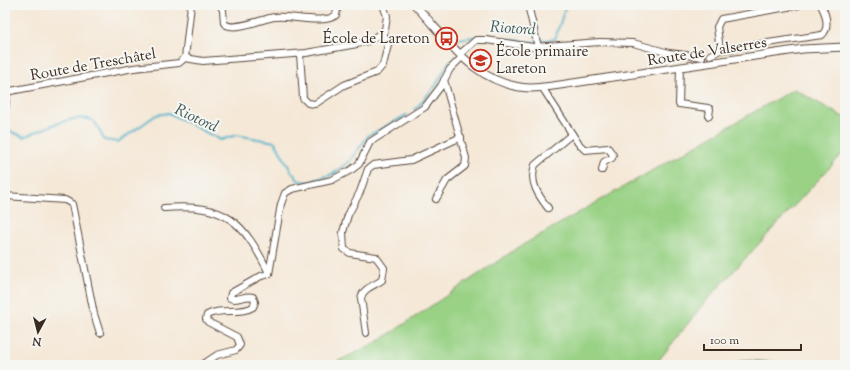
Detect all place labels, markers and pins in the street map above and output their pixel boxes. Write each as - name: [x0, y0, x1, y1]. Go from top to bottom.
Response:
- bus stop icon: École de Lareton: [433, 25, 459, 51]
- place label: École de Lareton: [323, 28, 430, 50]
- place label: École primaire Lareton: [496, 41, 589, 80]
- school or university icon: École primaire Lareton: [467, 47, 493, 73]

